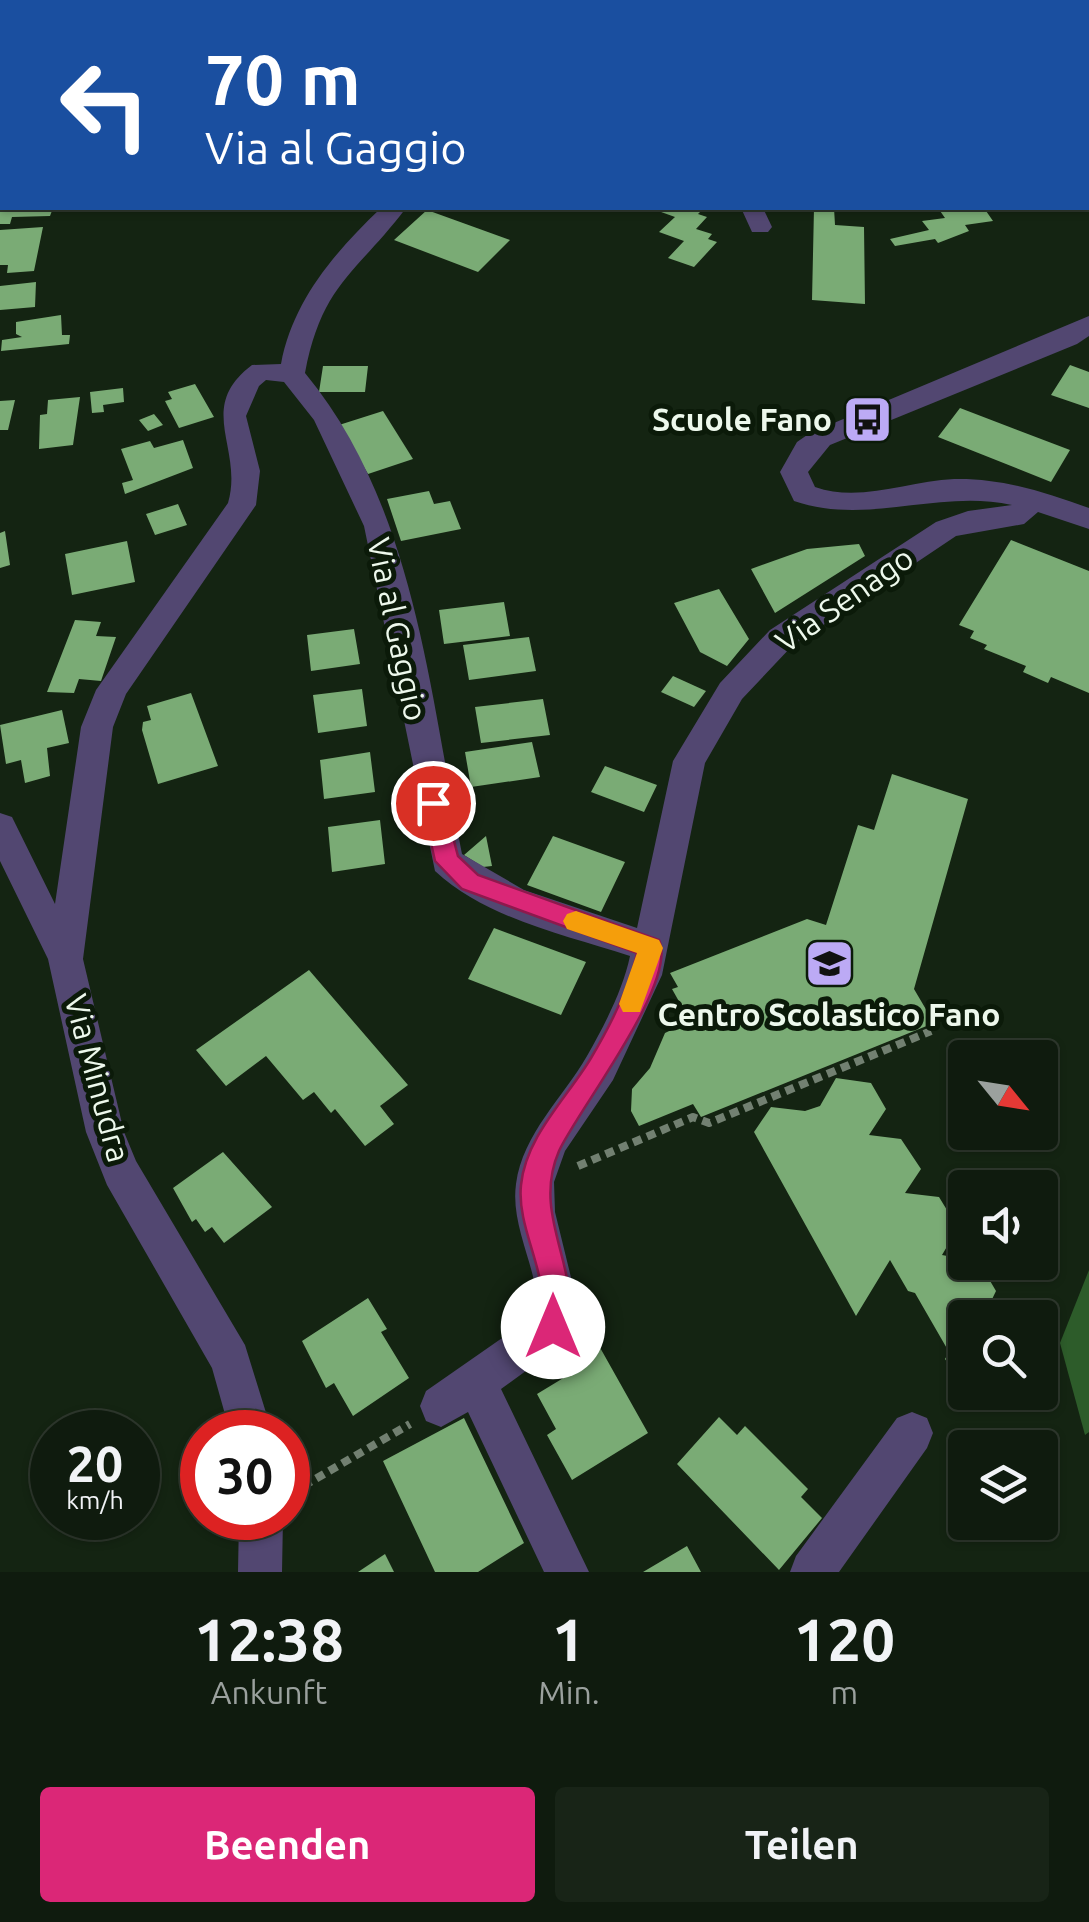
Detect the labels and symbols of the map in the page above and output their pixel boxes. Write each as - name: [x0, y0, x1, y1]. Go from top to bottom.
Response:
- bus stop icon: Scuole Fano: [841, 393, 893, 445]
- place label: Scuole Fano: [652, 401, 832, 437]
- street label: Via al Gaggio: [361, 534, 435, 724]
- street label: Via Senago: [768, 539, 920, 659]
- pin: [391, 761, 476, 846]
- school or university icon: Centro Scolastico Fano: [803, 938, 855, 990]
- street label: Via Minudra: [58, 990, 138, 1166]
- place label: Centro Scolastico Fano: [657, 996, 1001, 1032]
- north arrow: [948, 1040, 1058, 1150]
- position arrow: [501, 1275, 605, 1379]
- speed limit sign: 30: [180, 1410, 310, 1540]

